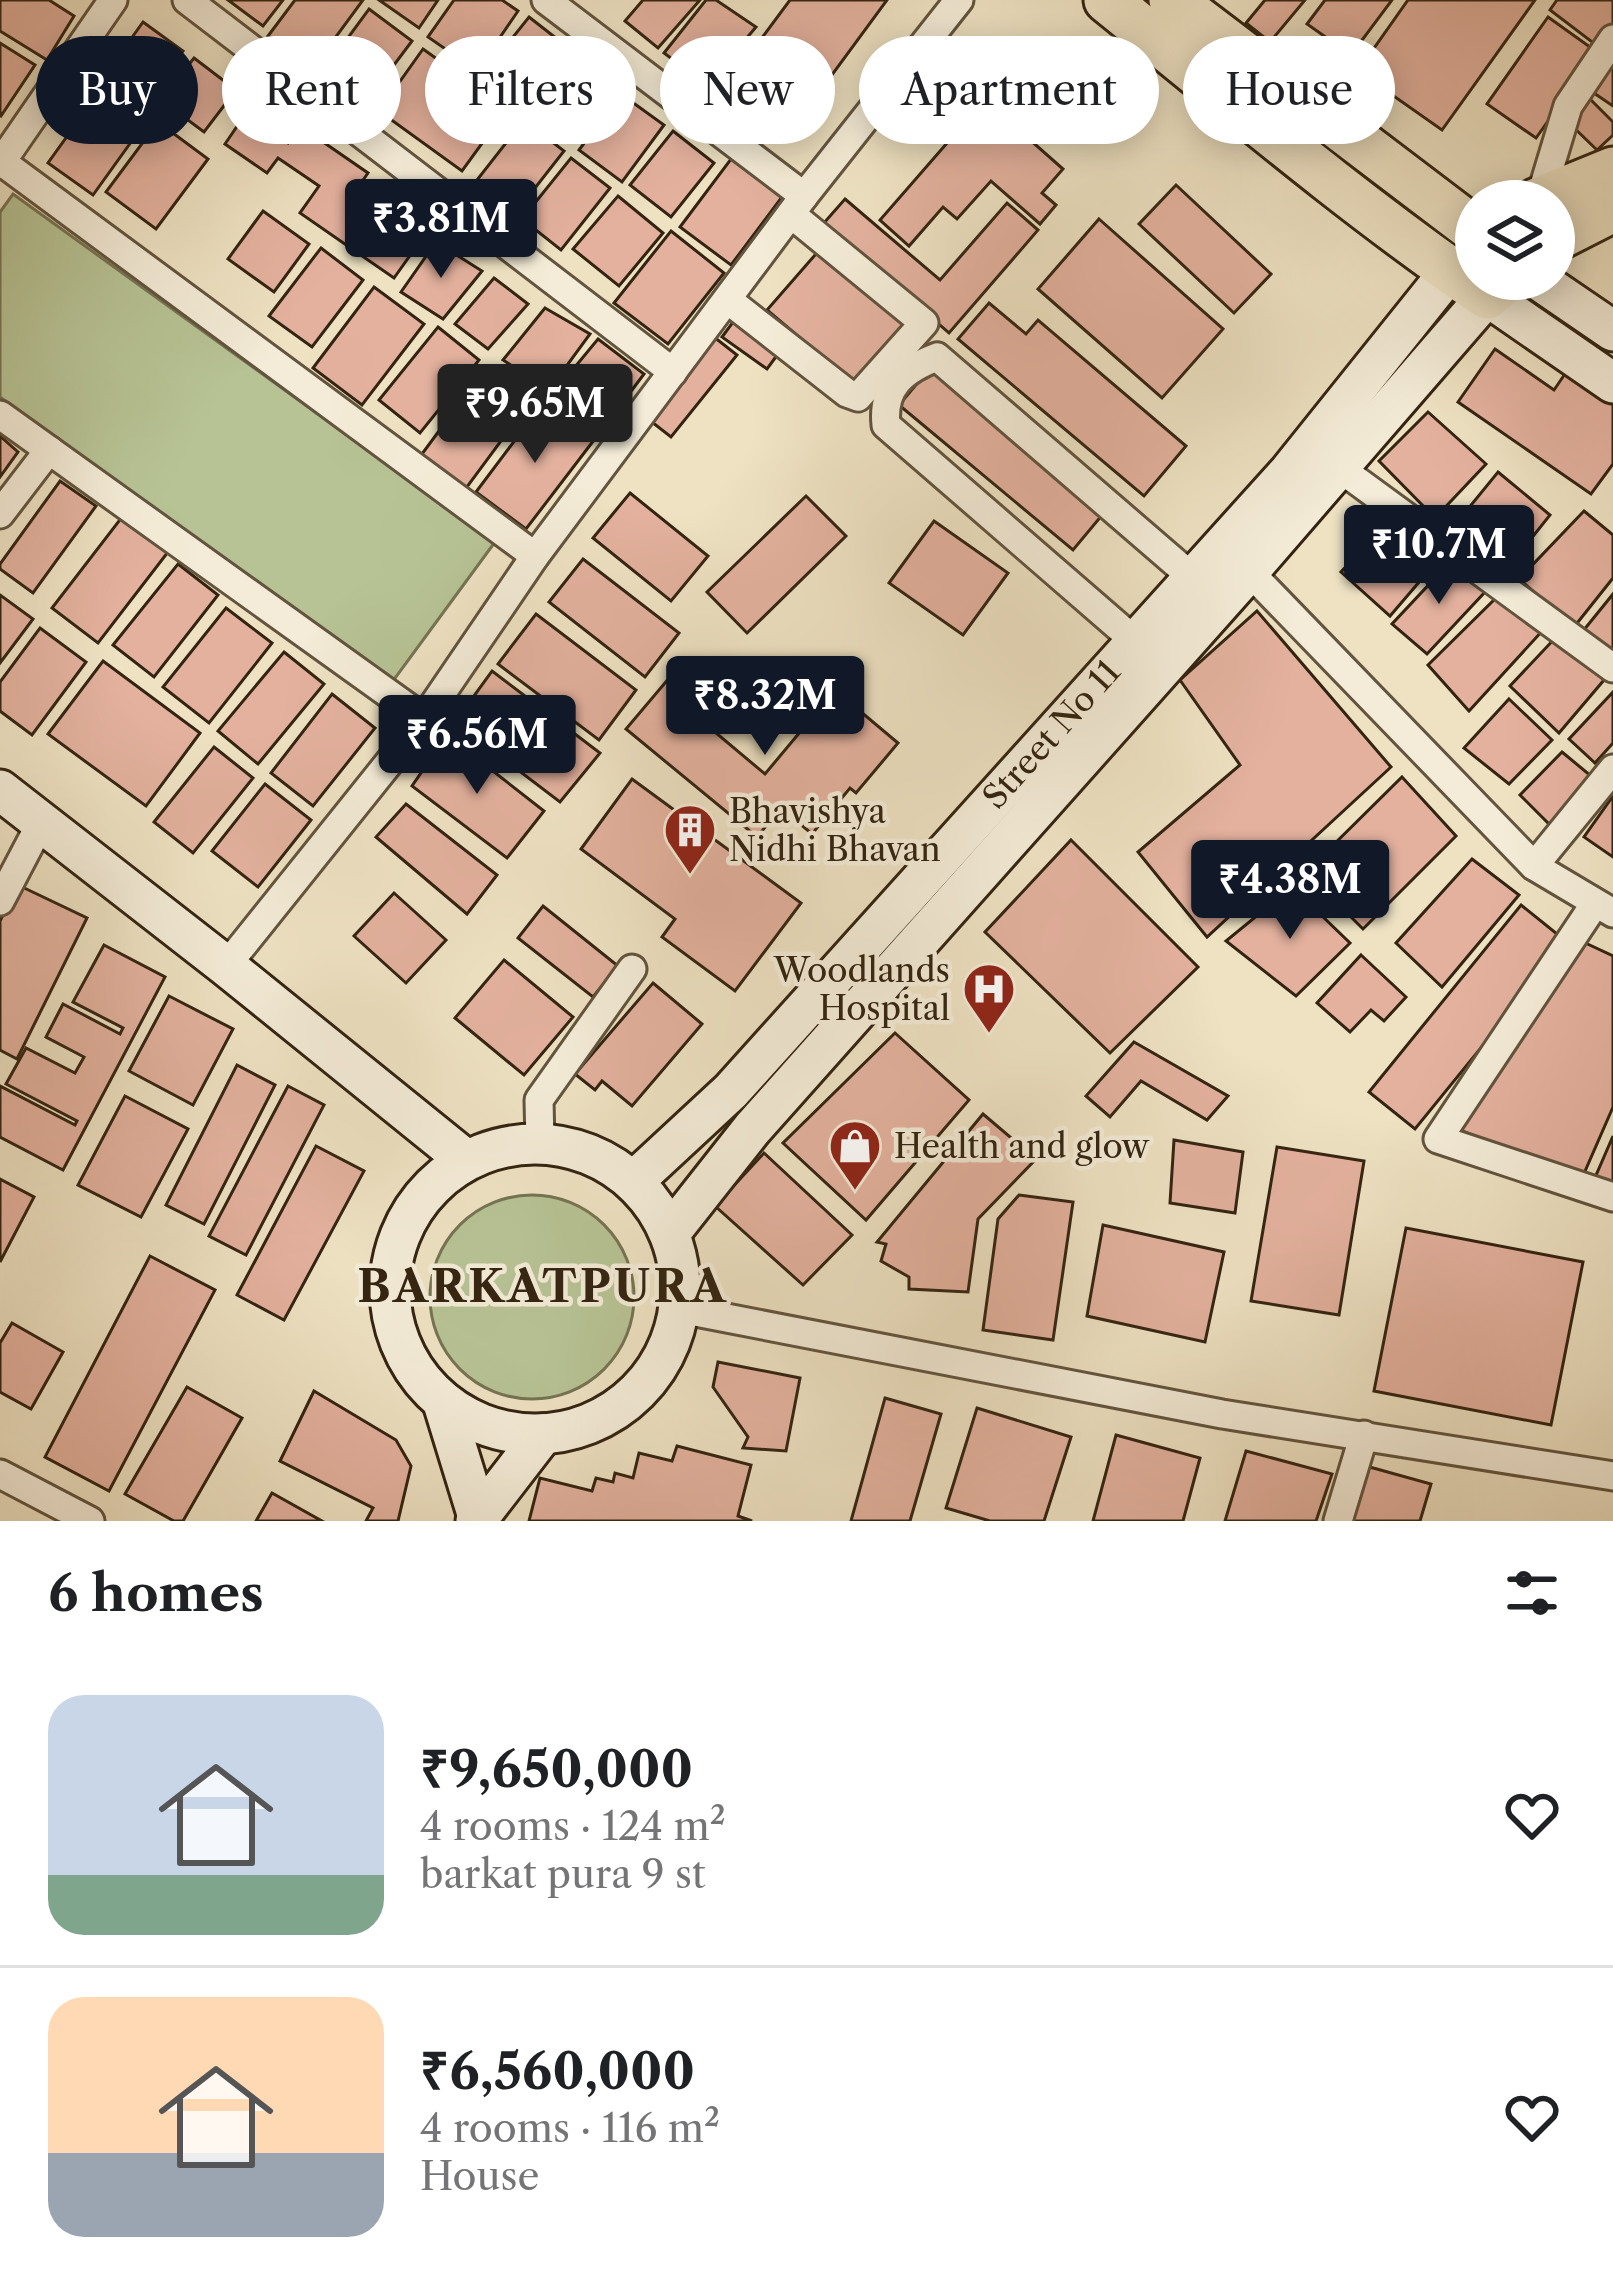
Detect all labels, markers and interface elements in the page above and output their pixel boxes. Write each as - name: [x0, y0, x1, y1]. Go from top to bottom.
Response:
- chip: Buy: [36, 36, 198, 144]
- chip: Rent: [222, 36, 401, 144]
- chip: Filters: [425, 36, 636, 144]
- chip: New: [660, 36, 835, 144]
- chip: Apartment: [859, 36, 1159, 144]
- chip: House: [1183, 36, 1395, 144]
- pin: ₹3.81M: [343, 179, 539, 281]
- map controls: [1455, 180, 1575, 300]
- button: layers: [1455, 180, 1575, 300]
- text: ₹3.81M: [372, 194, 510, 242]
- pin: ₹9.65M: [437, 364, 633, 466]
- text: ₹9.65M: [464, 379, 606, 427]
- pin: ₹10.7M: [1341, 505, 1537, 607]
- text: ₹10.7M: [1371, 520, 1507, 568]
- street label: Street No 11: [974, 652, 1129, 817]
- pin: ₹8.32M: [667, 656, 863, 758]
- text: ₹8.32M: [693, 671, 837, 719]
- pin: ₹6.56M: [379, 695, 575, 797]
- text: ₹6.56M: [406, 710, 548, 758]
- place label: Bhavishya Nidhi Bhavan: [729, 791, 941, 870]
- building icon: Bhavishya Nidhi Bhavan: [662, 802, 718, 876]
- pin: ₹4.38M: [1192, 840, 1388, 942]
- text: ₹4.38M: [1218, 855, 1362, 903]
- place label: Woodlands Hospital: [773, 950, 950, 1029]
- hospital icon: Woodlands Hospital: [961, 961, 1017, 1035]
- shop icon: Health and glow: [827, 1118, 883, 1192]
- place label: Health and glow: [894, 1126, 1150, 1167]
- district label: BARKATPURA: [357, 1258, 729, 1314]
- icon: filters: [1499, 1560, 1565, 1626]
- text: 6 homes: [48, 1562, 264, 1624]
- text: ₹9,650,000: [420, 1738, 693, 1800]
- icon: home: [144, 1743, 288, 1887]
- icon: heart: [1499, 1782, 1565, 1848]
- text: 4 rooms · 124 m²: [420, 1802, 726, 1850]
- text: barkat pura 9 st: [420, 1850, 706, 1898]
- text: ₹6,560,000: [420, 2040, 695, 2102]
- icon: home: [144, 2045, 288, 2189]
- icon: heart: [1499, 2084, 1565, 2150]
- text: 4 rooms · 116 m²: [420, 2104, 720, 2152]
- text: House: [420, 2152, 539, 2200]

